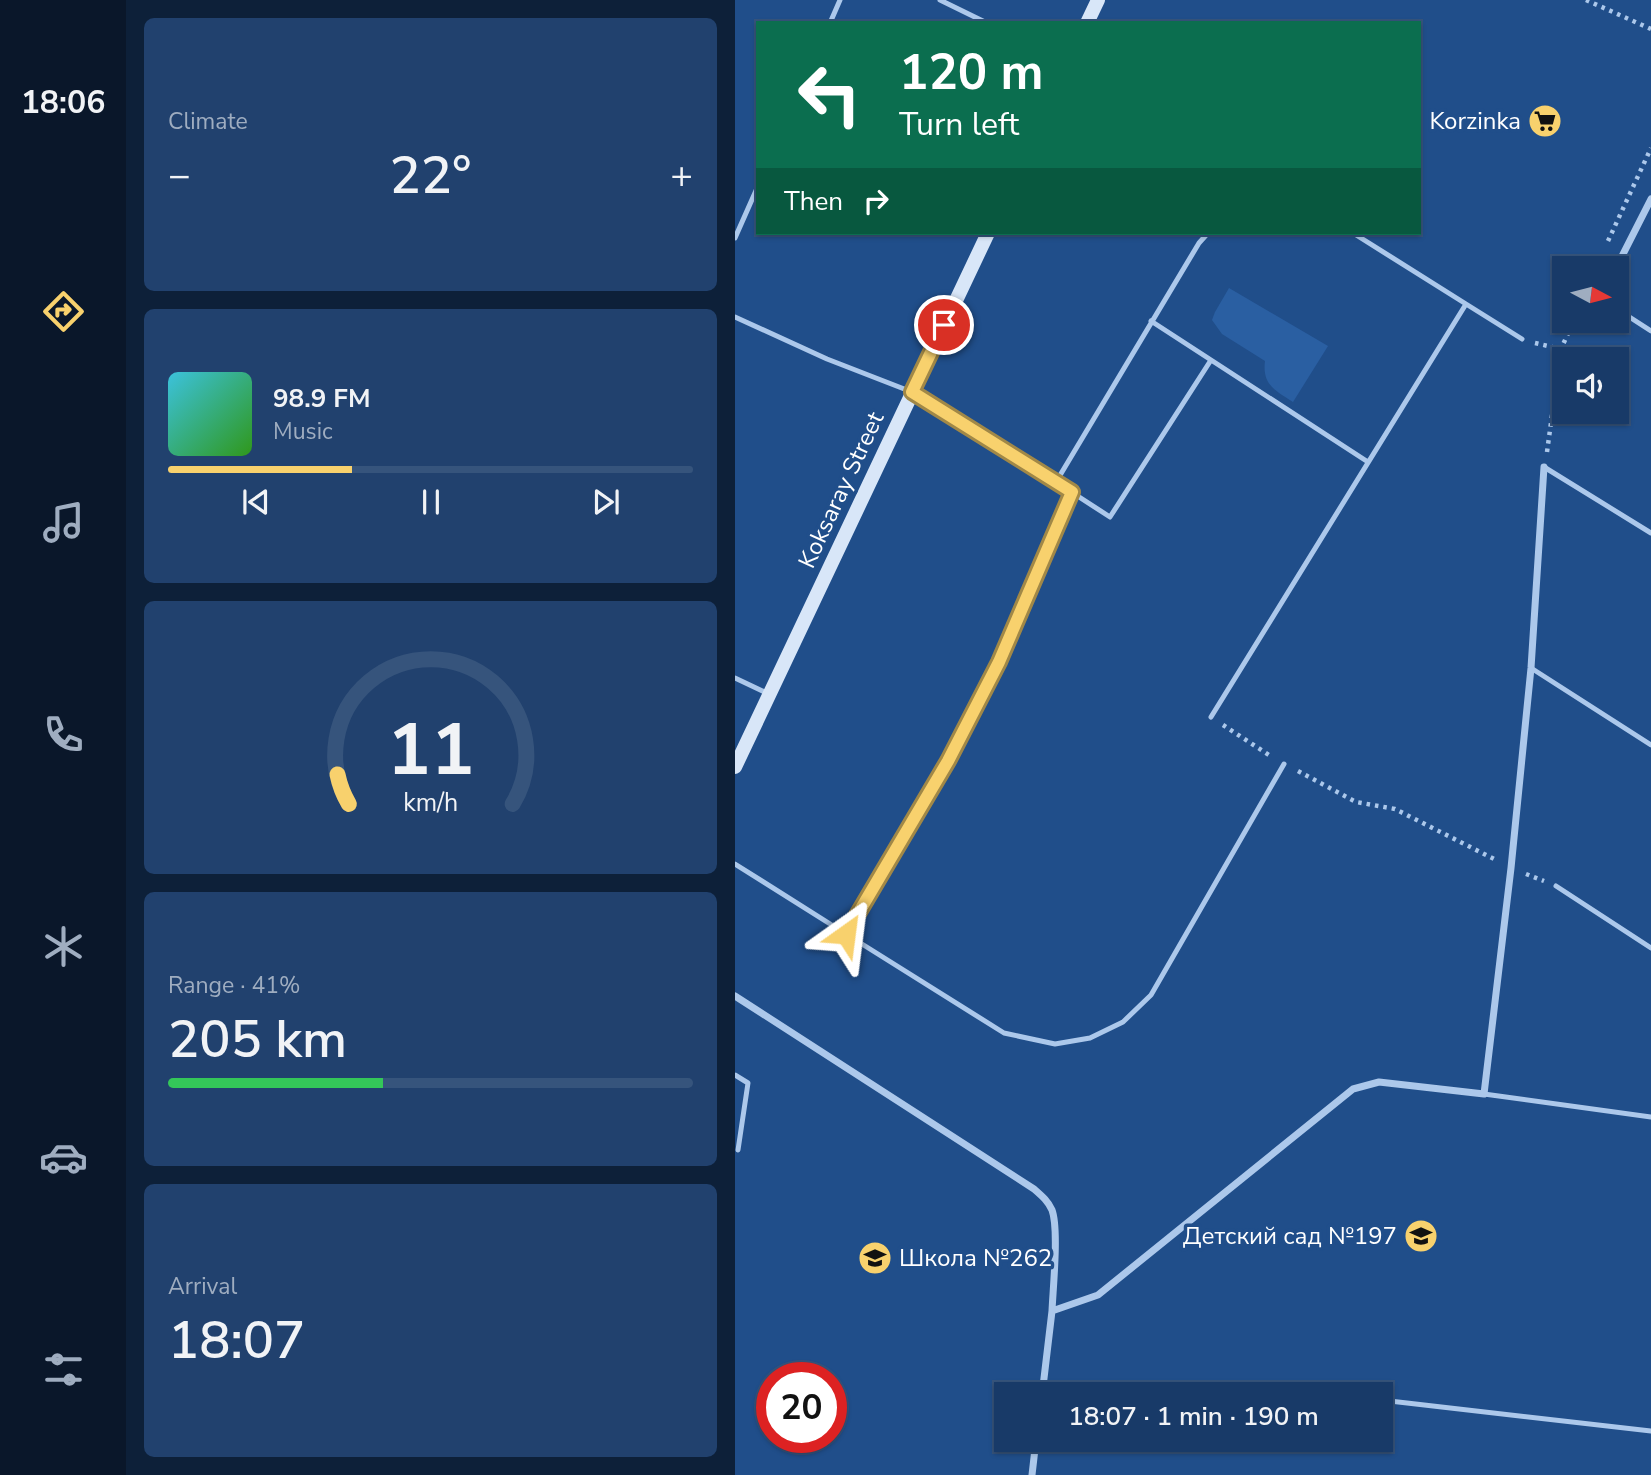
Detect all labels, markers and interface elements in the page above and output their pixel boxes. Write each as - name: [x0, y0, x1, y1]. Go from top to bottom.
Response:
- text: 120 m: [899, 39, 1043, 106]
- icon: left: [784, 49, 875, 140]
- text: 18:06: [21, 81, 105, 124]
- supermarket icon: Korzinka: [1526, 102, 1564, 140]
- text: Turn left: [899, 103, 1019, 146]
- place label: Korzinka: [1429, 105, 1521, 137]
- text: Climate: [168, 106, 248, 137]
- text: 22°: [390, 140, 471, 211]
- text: −: [168, 150, 191, 201]
- text: +: [670, 150, 693, 201]
- icon: right: [857, 182, 895, 220]
- text: Then: [784, 184, 843, 219]
- north arrow: [1552, 256, 1629, 332]
- map controls: [1552, 256, 1629, 424]
- icon: directions: [39, 287, 88, 336]
- pin: [914, 295, 974, 355]
- icon: arrive: [925, 306, 963, 344]
- button: sound: [1552, 347, 1629, 424]
- text: 98.9 FM: [273, 381, 370, 416]
- street label: Koksaray Street: [791, 406, 891, 573]
- text: Music: [273, 416, 333, 447]
- icon: previous: [237, 483, 275, 521]
- icon: pause: [412, 483, 450, 521]
- icon: next: [587, 483, 625, 521]
- icon: music: [39, 498, 88, 547]
- text: 11: [387, 700, 474, 800]
- icon: phone: [39, 710, 88, 759]
- text: km/h: [403, 785, 458, 819]
- position arrow: [809, 897, 883, 971]
- icon: climate: [39, 922, 88, 971]
- text: Range · 41%: [168, 970, 300, 1001]
- text: 205 km: [168, 1004, 347, 1075]
- icon: car: [39, 1133, 88, 1182]
- school or university icon: Детский сад №197: [1402, 1217, 1440, 1255]
- place label: Детский сад №197: [1183, 1220, 1397, 1252]
- school or university icon: Школа №262: [856, 1239, 894, 1277]
- place label: Школа №262: [899, 1242, 1052, 1274]
- text: Arrival: [168, 1271, 237, 1302]
- text: 18:07: [168, 1305, 305, 1376]
- icon: filters: [39, 1345, 88, 1394]
- speed limit sign: 20: [756, 1362, 847, 1453]
- text: 18:07 · 1 min · 190 m: [1068, 1399, 1319, 1434]

